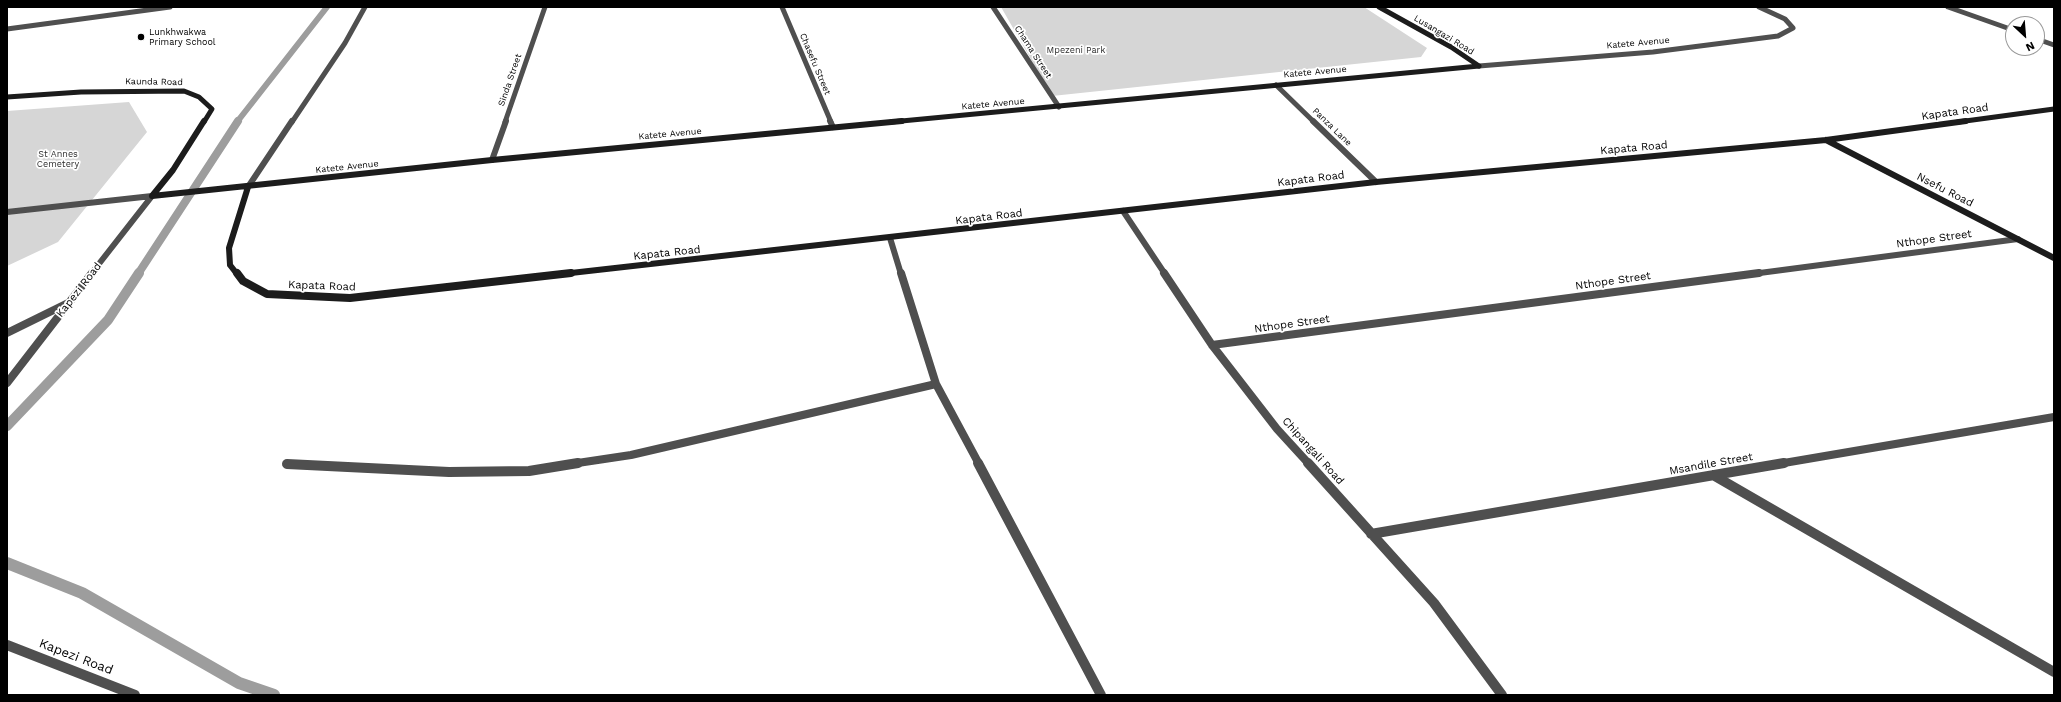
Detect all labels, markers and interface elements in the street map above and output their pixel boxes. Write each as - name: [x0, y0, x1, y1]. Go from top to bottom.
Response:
- street label: Lusangazi Road: [1412, 13, 1476, 57]
- north arrow: [2005, 16, 2045, 56]
- street label: Chama Street: [1012, 24, 1054, 80]
- place label: Lunkhwakwa Primary School: [149, 27, 216, 48]
- marker: Lunkhwakwa Primary School: [136, 32, 146, 42]
- street label: Chasefu Street: [797, 32, 833, 96]
- street label: Katete Avenue: [1606, 35, 1670, 51]
- text: N: [2024, 39, 2037, 54]
- park label: Mpezeni Park: [1047, 45, 1105, 55]
- street label: Sinda Street: [496, 52, 524, 108]
- street label: Katete Avenue: [1283, 64, 1347, 80]
- street label: Kaunda Road: [125, 76, 183, 88]
- street label: Katete Avenue: [961, 96, 1025, 112]
- street label: Kapata Road: [1921, 101, 1989, 123]
- street label: Panza Lane: [1310, 106, 1354, 148]
- street label: Katete Avenue: [638, 126, 702, 142]
- street label: Kapata Road: [1600, 138, 1668, 158]
- park label: St Annes Cemetery: [37, 149, 79, 170]
- street label: Katete Avenue: [315, 158, 379, 176]
- street label: Kapata Road: [1277, 168, 1345, 190]
- street label: Nsefu Road: [1914, 170, 1976, 210]
- street label: Kapata Road: [955, 206, 1023, 228]
- street label: Nthope Street: [1895, 227, 1973, 251]
- street label: Kapata Road: [633, 243, 701, 263]
- street label: Kapezi Road: [54, 260, 104, 320]
- street label: Nthope Street: [1574, 269, 1652, 293]
- street label: Kapata Road: [288, 278, 356, 294]
- street label: Nthope Street: [1253, 312, 1331, 336]
- street label: Chipangali Road: [1279, 415, 1347, 487]
- street label: Msandile Street: [1668, 450, 1754, 478]
- street label: Kapezi Road: [37, 636, 115, 678]

